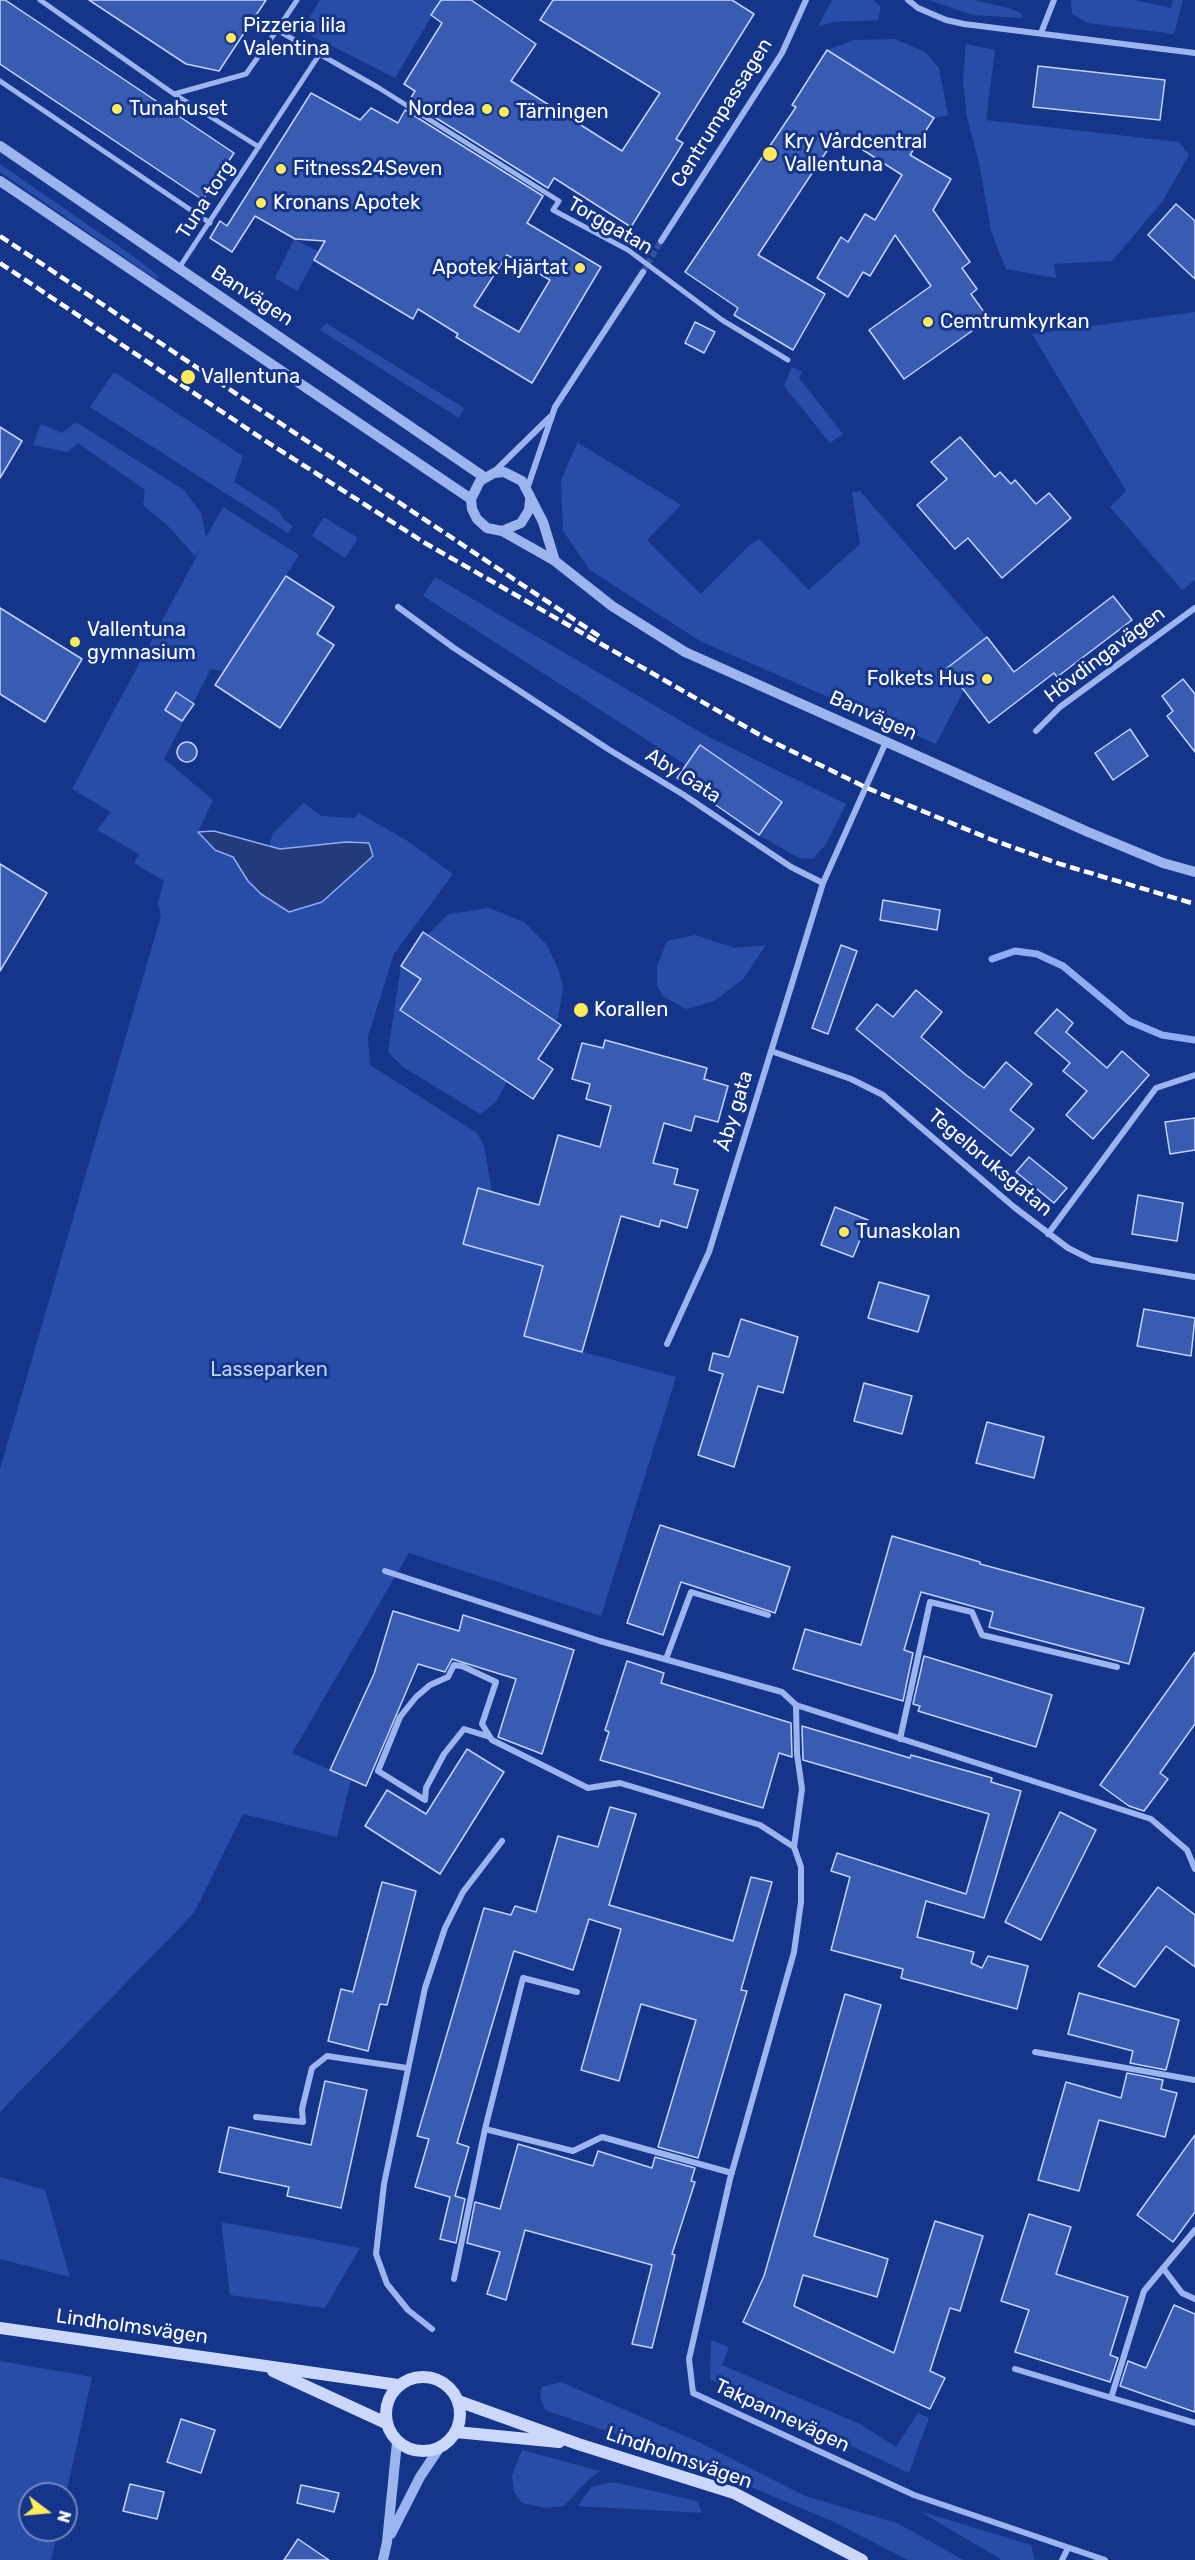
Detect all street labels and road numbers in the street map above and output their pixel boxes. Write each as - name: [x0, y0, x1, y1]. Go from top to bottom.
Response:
- street label: Centrumpassagen: [666, 34, 778, 192]
- street label: Tuna torg: [172, 156, 240, 244]
- street label: Torggatan: [563, 192, 657, 260]
- street label: Banvägen: [206, 261, 298, 331]
- street label: Hövdingavägen: [1040, 602, 1170, 708]
- street label: Banvägen: [826, 686, 920, 746]
- street label: Aby Gata: [641, 743, 725, 809]
- street label: Åby gata: [711, 1068, 759, 1154]
- street label: Tegelbruksgatan: [923, 1104, 1057, 1222]
- street label: Lindholmsvägen: [54, 2304, 210, 2350]
- street label: Takpannevägen: [711, 2374, 853, 2458]
- street label: Lindholmsvägen: [603, 2422, 755, 2494]

